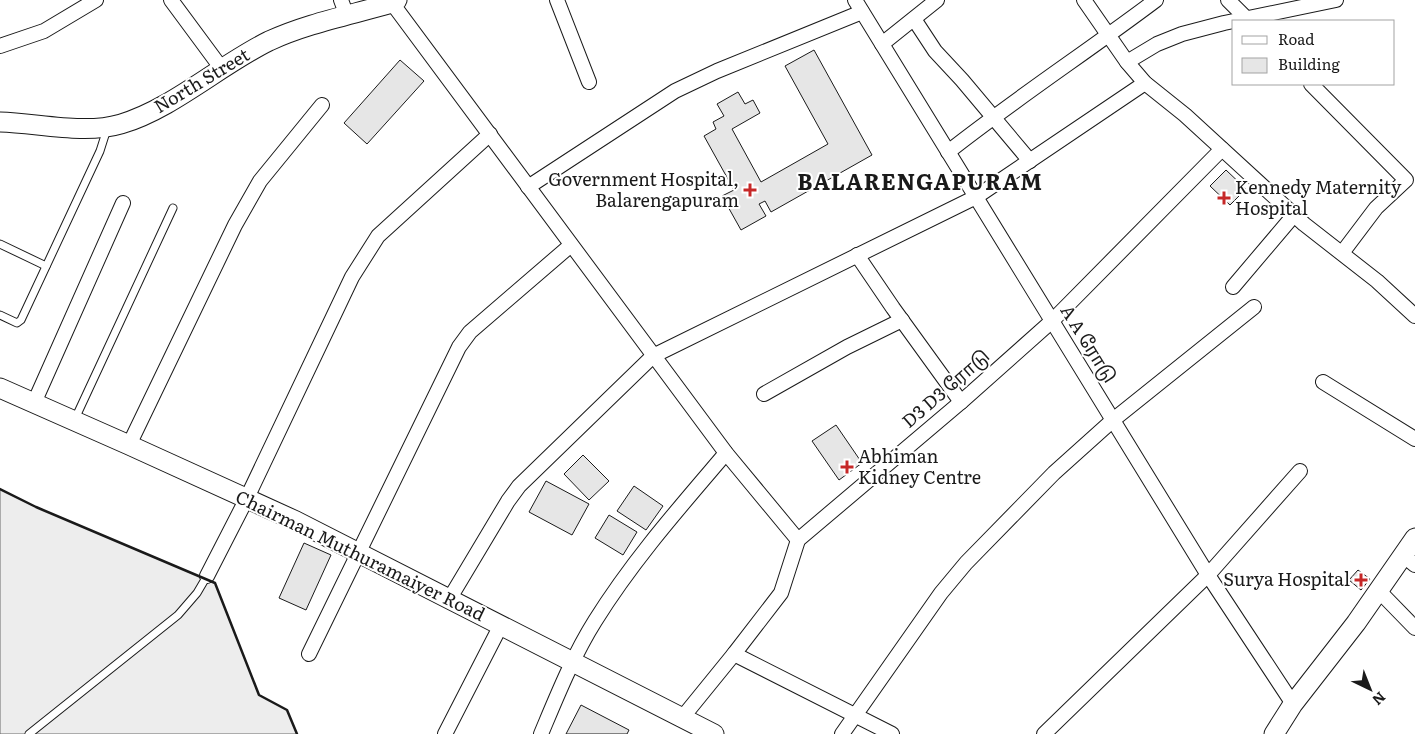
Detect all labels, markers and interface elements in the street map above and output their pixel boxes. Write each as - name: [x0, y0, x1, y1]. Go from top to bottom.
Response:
- legend: [1232, 20, 1395, 85]
- text: Road: [1278, 27, 1314, 50]
- street label: North Street: [148, 40, 255, 119]
- text: Building: [1278, 52, 1340, 75]
- district label: BALARENGAPURAM: [797, 164, 1043, 197]
- place label: Government Hospital, Balarengapuram: [548, 165, 739, 213]
- place label: Kennedy Maternity Hospital: [1235, 173, 1402, 221]
- marker: Government Hospital, Balarengapuram: [743, 183, 757, 197]
- marker: Kennedy Maternity Hospital: [1217, 191, 1231, 205]
- street label: A A ரோடு: [1055, 299, 1124, 388]
- street label: D3 D3 ரோடு: [895, 342, 995, 434]
- place label: Abhiman Kidney Centre: [858, 442, 981, 490]
- marker: Abhiman Kidney Centre: [840, 460, 854, 474]
- street label: Chairman Muthuramaiyer Road: [231, 482, 490, 627]
- place label: Surya Hospital: [1223, 565, 1350, 592]
- marker: Surya Hospital: [1354, 573, 1368, 587]
- north arrow: [1345, 664, 1395, 714]
- text: N: [1368, 688, 1391, 711]

